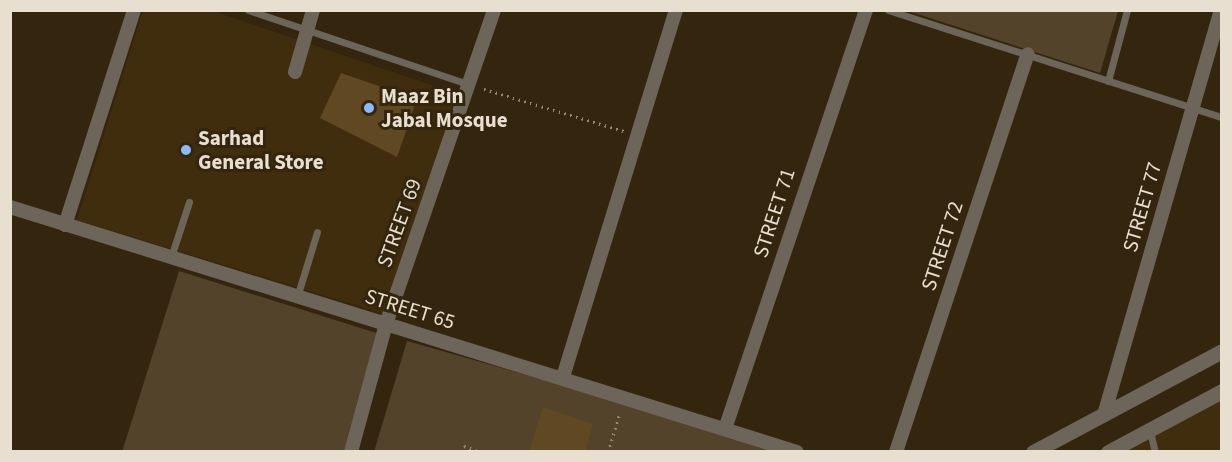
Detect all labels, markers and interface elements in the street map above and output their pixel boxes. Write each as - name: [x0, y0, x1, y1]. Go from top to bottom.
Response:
- place label: Maaz Bin Jabal Mosque: [381, 83, 508, 133]
- marker: Maaz Bin Jabal Mosque: [362, 101, 376, 115]
- place label: Sarhad General Store: [198, 125, 324, 175]
- marker: Sarhad General Store: [179, 143, 193, 157]
- street label: STREET 77: [1117, 159, 1167, 255]
- street label: STREET 71: [748, 165, 800, 261]
- street label: STREET 69: [371, 175, 427, 271]
- street label: STREET 72: [916, 198, 968, 294]
- street label: STREET 65: [362, 283, 458, 335]

